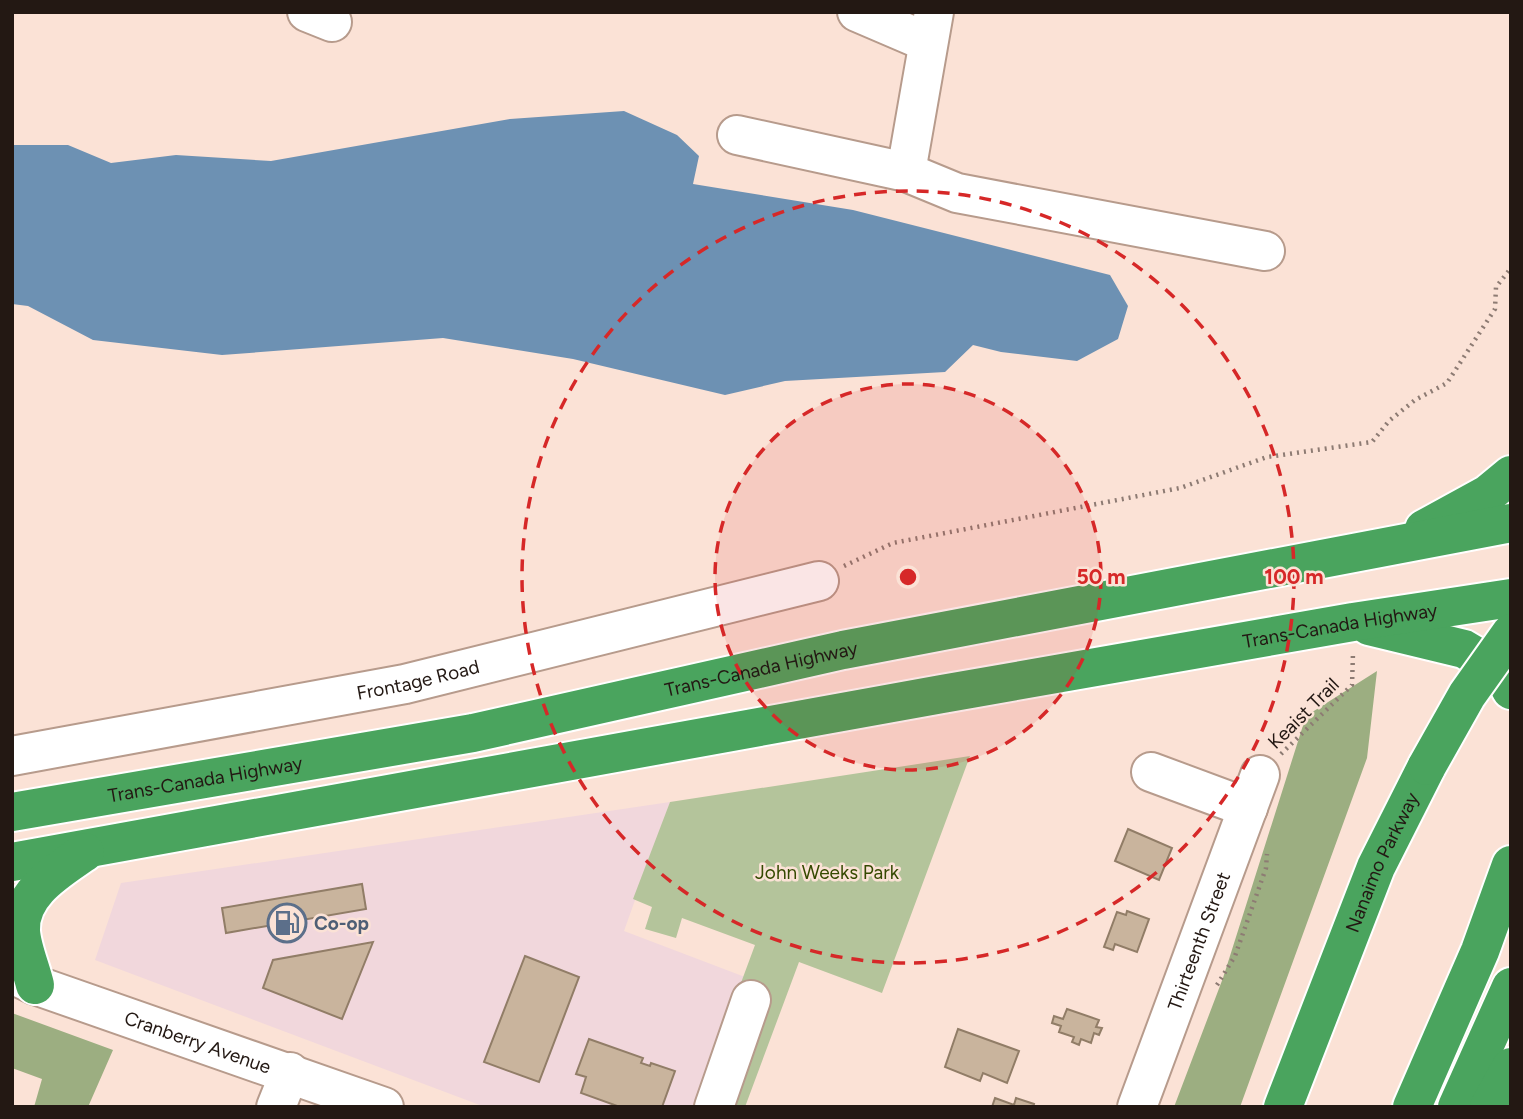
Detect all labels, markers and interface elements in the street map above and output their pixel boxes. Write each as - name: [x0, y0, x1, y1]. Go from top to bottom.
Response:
- text: 50 m: [1076, 564, 1126, 589]
- text: 100 m: [1264, 564, 1324, 589]
- centre of rings: [896, 565, 920, 589]
- street label: Trans-Canada Highway: [1241, 598, 1439, 653]
- street label: Trans-Canada Highway: [663, 636, 860, 702]
- street label: Frontage Road: [355, 655, 482, 705]
- street label: Keaist Trail: [1263, 673, 1344, 754]
- street label: Trans-Canada Highway: [106, 751, 304, 807]
- street label: Nanaimo Parkway: [1341, 789, 1424, 936]
- park label: John Weeks Park: [755, 861, 900, 884]
- street label: Thirteenth Street: [1163, 869, 1235, 1014]
- fuel station icon: Co-op: [266, 902, 308, 944]
- place label: Co-op: [314, 912, 369, 935]
- street label: Cranberry Avenue: [121, 1006, 274, 1079]

